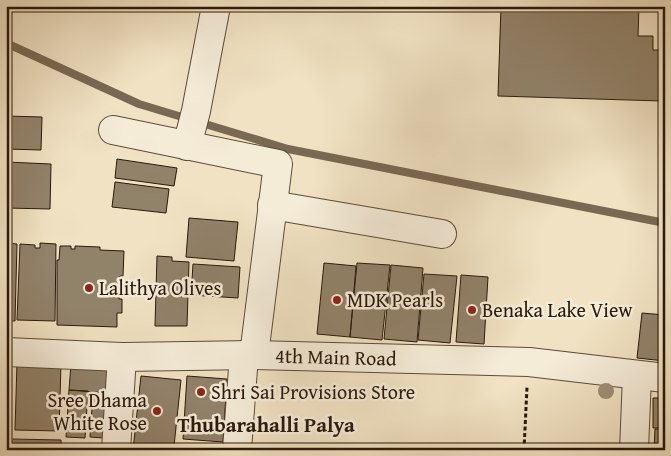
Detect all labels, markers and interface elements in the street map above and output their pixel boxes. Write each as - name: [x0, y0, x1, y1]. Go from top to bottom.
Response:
- place label: Lalithya Olives: [99, 273, 221, 302]
- marker: Lalithya Olives: [83, 282, 95, 294]
- place label: MDK Pearls: [347, 285, 443, 314]
- marker: MDK Pearls: [331, 294, 343, 306]
- place label: Benaka Lake View: [482, 295, 633, 324]
- marker: Benaka Lake View: [466, 304, 478, 316]
- street label: 4th Main Road: [275, 341, 397, 373]
- place label: Shri Sai Provisions Store: [211, 377, 415, 406]
- place label: Sree Dhama White Rose: [47, 385, 148, 437]
- marker: Shri Sai Provisions Store: [195, 386, 207, 398]
- marker: Sree Dhama White Rose: [151, 405, 163, 417]
- district label: Thubarahalli Palya: [177, 409, 355, 440]

